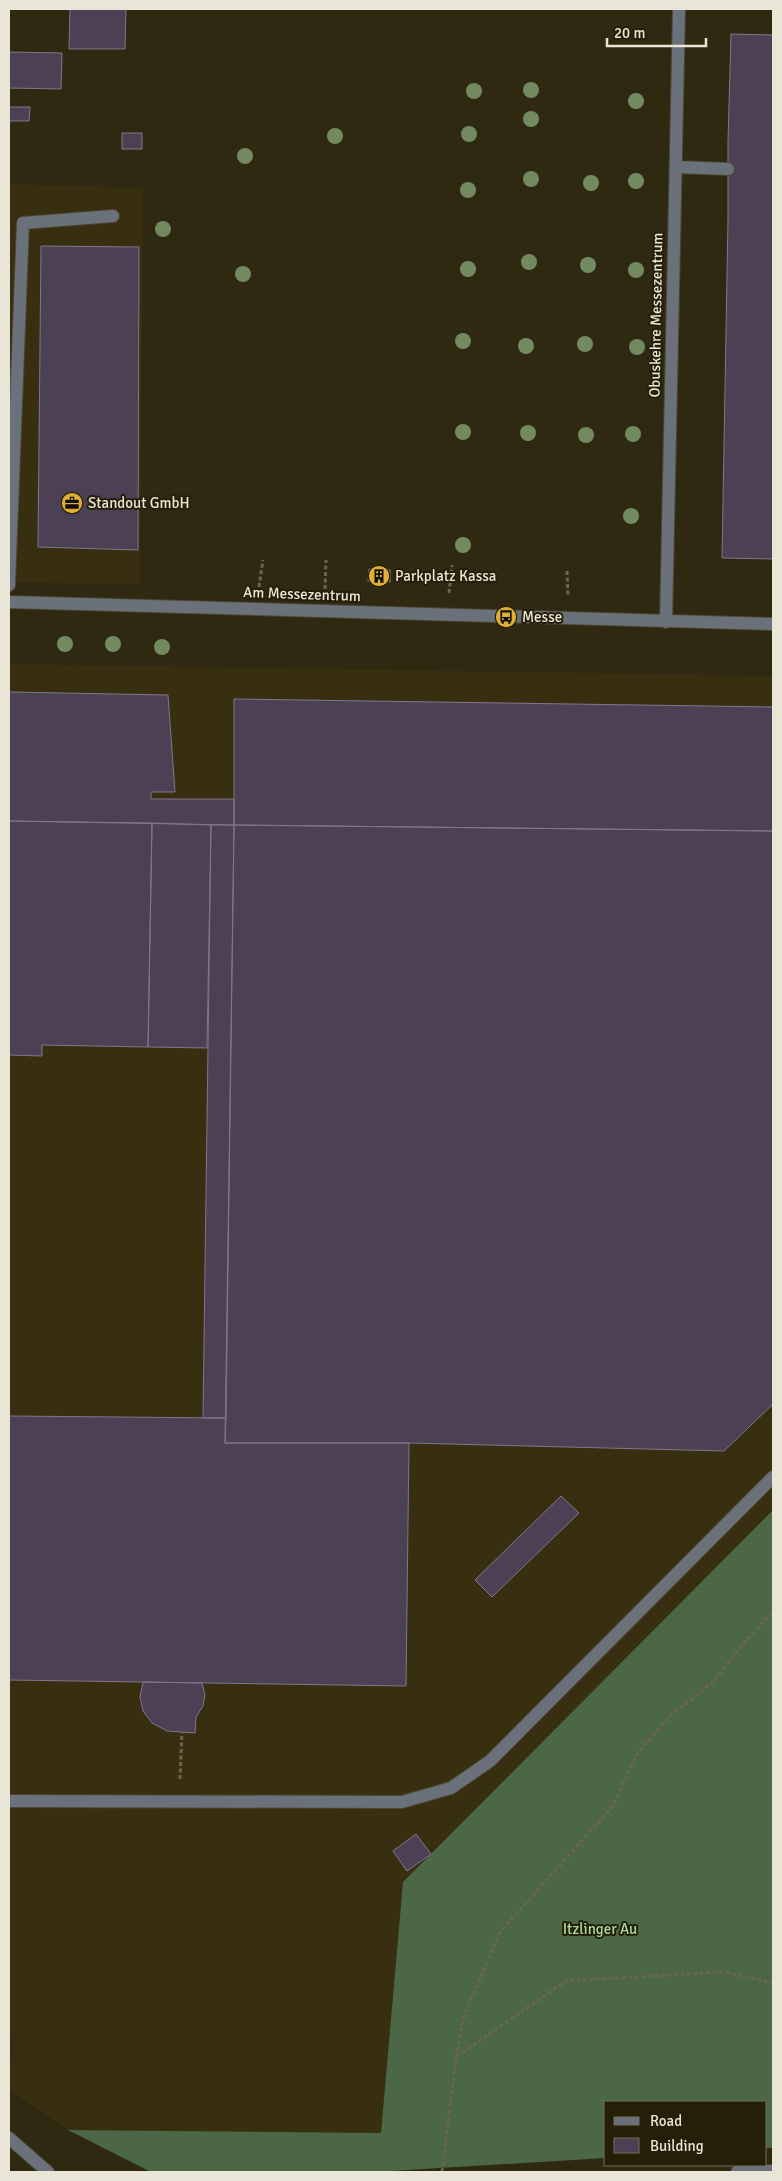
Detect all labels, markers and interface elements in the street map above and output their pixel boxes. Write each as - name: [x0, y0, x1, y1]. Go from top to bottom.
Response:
- scale bar: [607, 15, 706, 47]
- text: 20 m: [614, 24, 645, 42]
- street label: Obuskehre Messezentrum: [646, 232, 666, 398]
- office icon: Standout GmbH: [60, 491, 84, 515]
- place label: Standout GmbH: [88, 494, 190, 512]
- building icon: Parkplatz Kassa: [367, 564, 391, 588]
- place label: Parkplatz Kassa: [395, 567, 496, 585]
- street label: Am Messezentrum: [243, 583, 361, 605]
- bus stop icon: Messe: [494, 605, 518, 629]
- place label: Messe: [522, 608, 562, 626]
- park label: Itzlinger Au: [563, 1920, 637, 1938]
- legend: [604, 2101, 767, 2166]
- text: Road: [650, 2112, 682, 2130]
- text: Building: [650, 2137, 704, 2155]

